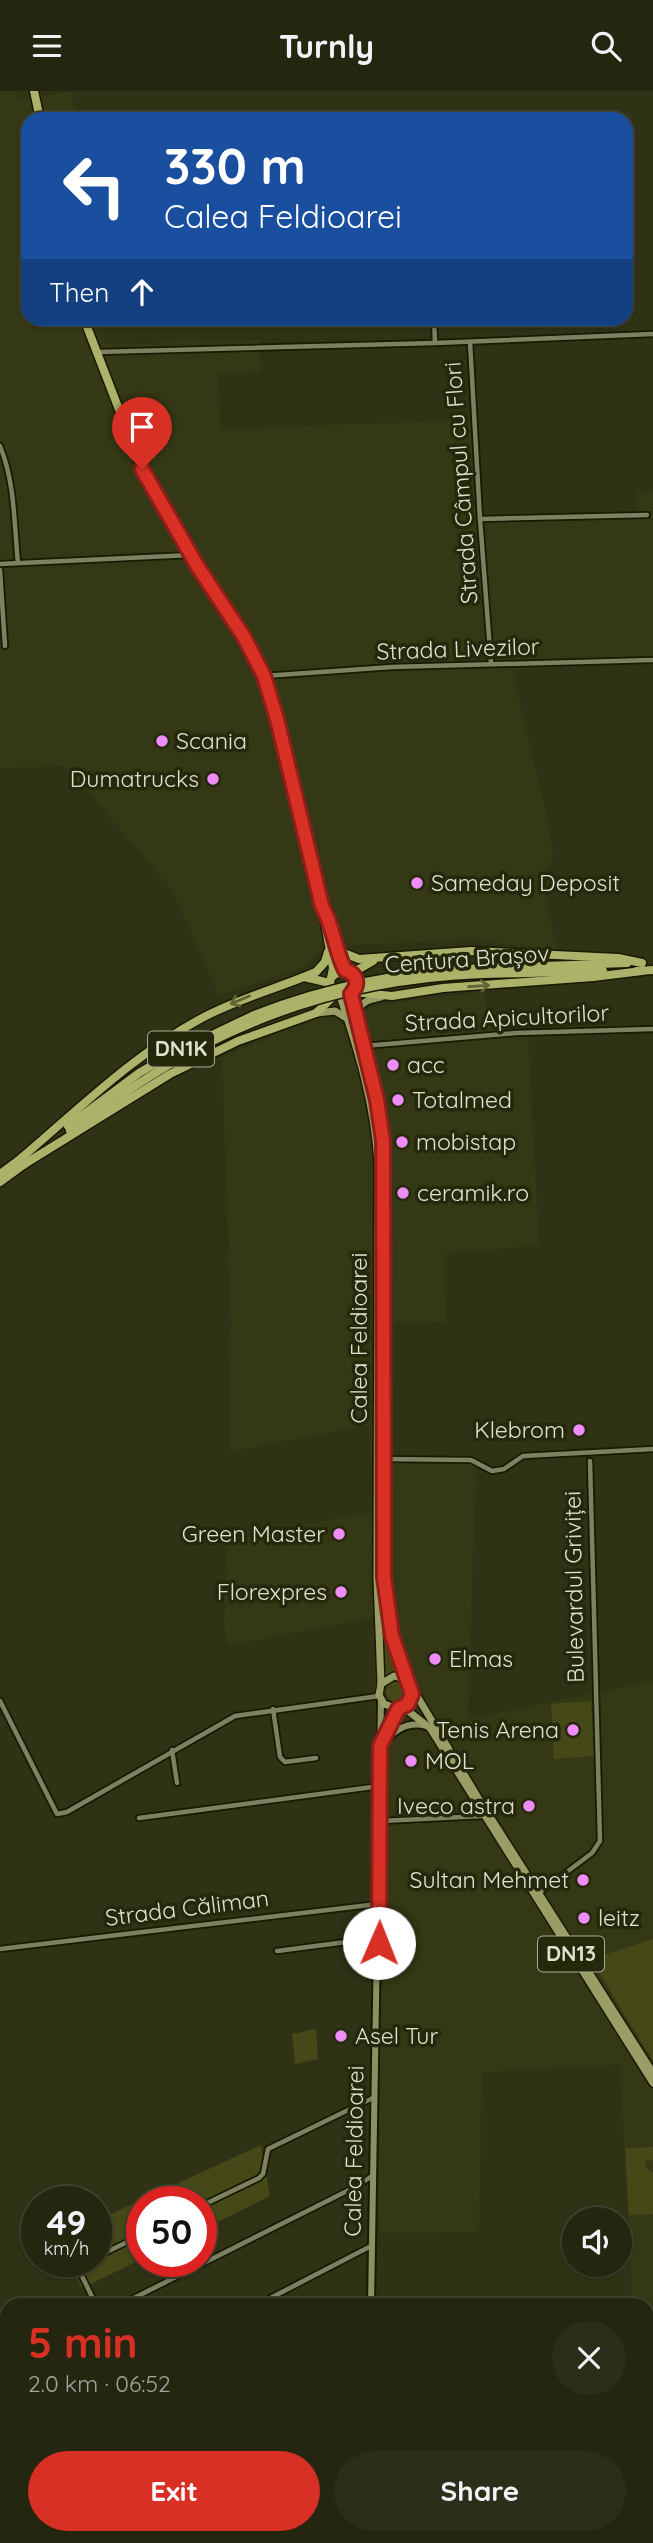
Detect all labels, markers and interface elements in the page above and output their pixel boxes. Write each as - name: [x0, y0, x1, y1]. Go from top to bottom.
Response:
- text: Turnly: [279, 26, 374, 66]
- icon: menu: [28, 27, 66, 65]
- icon: search: [587, 27, 625, 65]
- text: 330 m: [164, 135, 306, 196]
- icon: left: [49, 140, 140, 231]
- text: Calea Feldioarei: [164, 196, 402, 236]
- icon: ahead: [123, 273, 161, 311]
- text: Then: [49, 276, 109, 309]
- street label: Strada Câmpul cu Flori: [438, 361, 483, 605]
- pin: [112, 397, 172, 469]
- icon: arrive: [123, 408, 161, 446]
- street label: Strada Livezilor: [376, 631, 540, 666]
- place label: Scania: [176, 726, 247, 755]
- marker: Scania: [154, 733, 170, 749]
- place label: Dumatrucks: [70, 764, 199, 793]
- marker: Dumatrucks: [205, 771, 221, 787]
- place label: Sameday Deposit: [431, 868, 620, 897]
- marker: Sameday Deposit: [409, 875, 425, 891]
- street label: Centura Brașov: [384, 938, 550, 979]
- one-way arrow: [467, 979, 490, 992]
- one-way arrow: [230, 994, 251, 1007]
- street label: Strada Apicultorilor: [404, 998, 610, 1037]
- road number: DN1K: [148, 1031, 214, 1067]
- place label: acc: [407, 1050, 445, 1079]
- marker: acc: [385, 1057, 401, 1073]
- place label: Totalmed: [412, 1085, 512, 1114]
- marker: Totalmed: [390, 1092, 406, 1108]
- place label: mobistap: [416, 1127, 516, 1156]
- marker: mobistap: [394, 1134, 410, 1150]
- place label: ceramik.ro: [417, 1178, 529, 1207]
- marker: ceramik.ro: [395, 1185, 411, 1201]
- street label: Calea Feldioarei: [344, 1252, 373, 1424]
- place label: Klebrom: [474, 1415, 565, 1444]
- marker: Klebrom: [571, 1422, 587, 1438]
- street label: Bulevardul Griviței: [557, 1491, 590, 1683]
- place label: Green Master: [182, 1519, 325, 1548]
- marker: Green Master: [331, 1526, 347, 1542]
- place label: Florexpres: [217, 1577, 327, 1606]
- marker: Florexpres: [333, 1584, 349, 1600]
- place label: Elmas: [449, 1644, 513, 1673]
- marker: Elmas: [427, 1651, 443, 1667]
- place label: Tenis Arena: [436, 1715, 559, 1744]
- marker: Tenis Arena: [565, 1722, 581, 1738]
- place label: MOL: [425, 1746, 474, 1775]
- marker: MOL: [403, 1753, 419, 1769]
- place label: Iveco astra: [397, 1791, 515, 1820]
- marker: Iveco astra: [521, 1798, 537, 1814]
- place label: Sultan Mehmet: [410, 1865, 569, 1894]
- marker: Sultan Mehmet: [575, 1872, 591, 1888]
- street label: Strada Căliman: [103, 1883, 270, 1932]
- place label: leitz: [598, 1903, 640, 1932]
- position arrow: [342, 1906, 416, 1980]
- marker: leitz: [576, 1910, 592, 1926]
- road number: DN13: [538, 1937, 604, 1972]
- place label: Asel Tur: [355, 2021, 438, 2050]
- marker: Asel Tur: [333, 2028, 349, 2044]
- street label: Calea Feldioarei: [338, 2065, 369, 2237]
- speed limit sign: 50: [126, 2186, 217, 2277]
- text: 49: [47, 2200, 86, 2244]
- map controls: [562, 2207, 632, 2277]
- button: sound: [562, 2207, 632, 2277]
- text: km/h: [44, 2237, 89, 2260]
- text: 5 min: [28, 2316, 138, 2369]
- button: close: [552, 2321, 626, 2395]
- text: 2.0 km · 06:52: [28, 2369, 171, 2398]
- button: Exit: [28, 2451, 320, 2531]
- button: Share: [334, 2451, 626, 2531]

